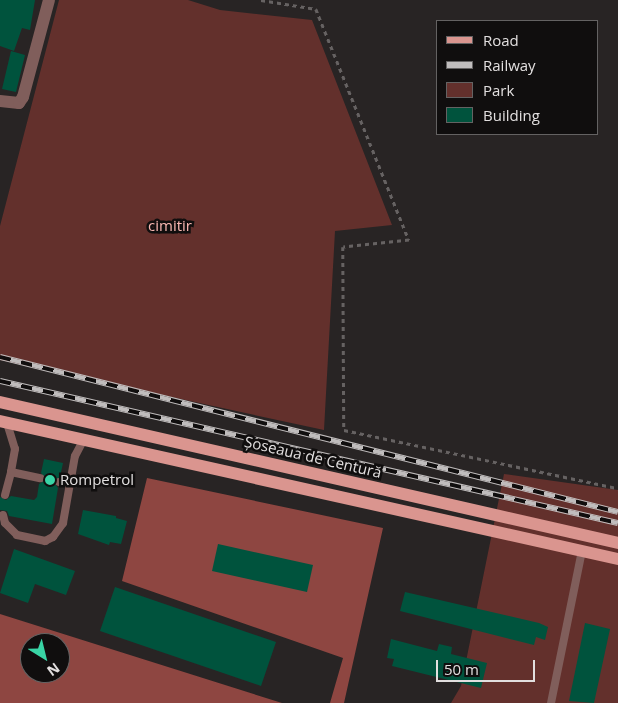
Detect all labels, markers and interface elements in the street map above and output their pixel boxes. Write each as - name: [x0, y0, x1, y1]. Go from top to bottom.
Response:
- legend: [436, 20, 598, 135]
- text: Road: [483, 30, 519, 50]
- text: Railway: [483, 55, 536, 75]
- text: Park: [483, 80, 514, 100]
- text: Building: [483, 105, 540, 125]
- park label: cimitir: [148, 217, 192, 235]
- street label: Șoseaua de Centură: [243, 432, 383, 482]
- place label: Rompetrol: [60, 471, 134, 489]
- marker: Rompetrol: [44, 474, 56, 486]
- north arrow: [20, 633, 70, 683]
- scale bar: [438, 650, 537, 682]
- text: N: [43, 659, 64, 681]
- text: 50 m: [444, 659, 479, 679]

